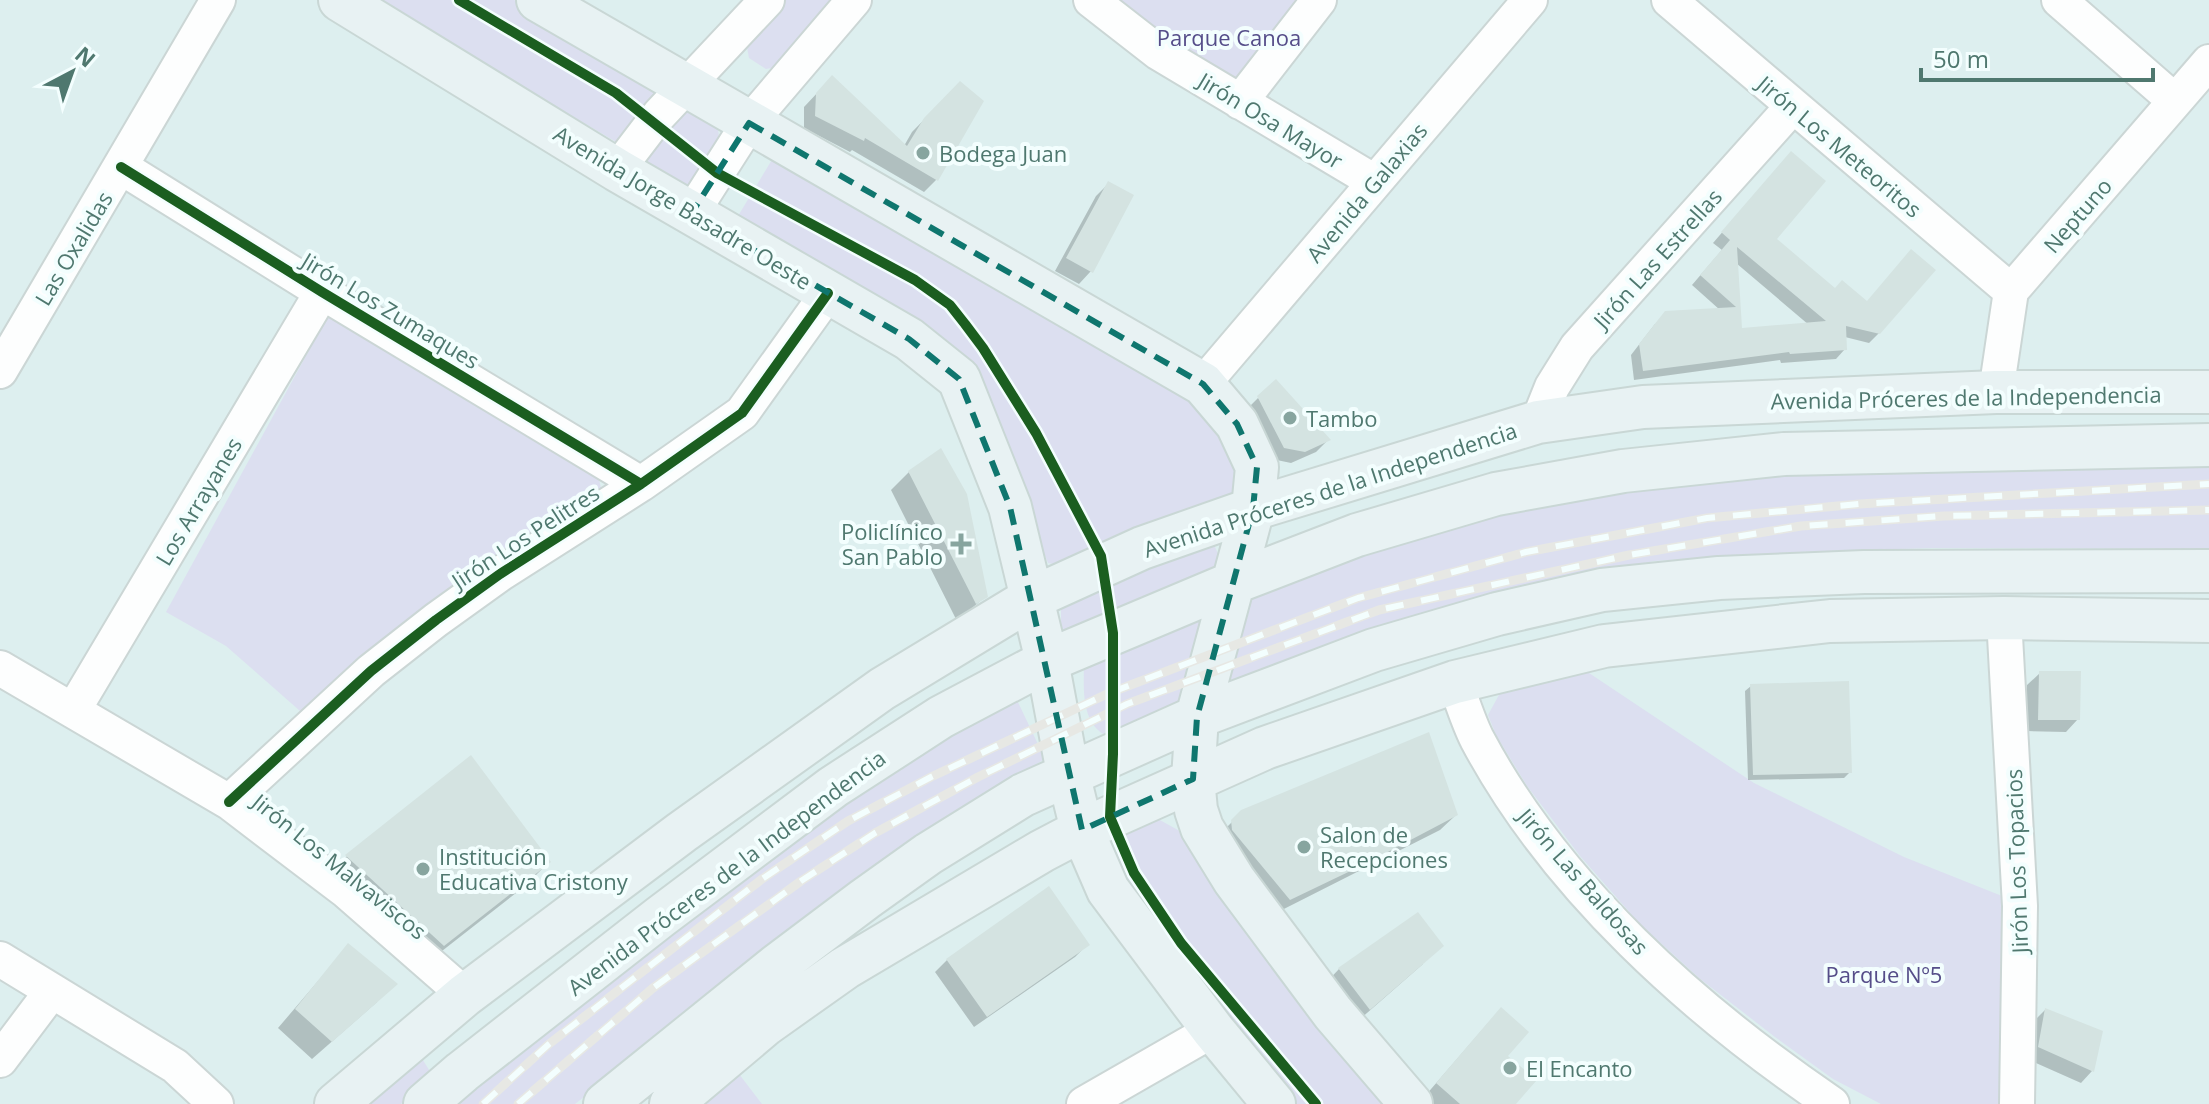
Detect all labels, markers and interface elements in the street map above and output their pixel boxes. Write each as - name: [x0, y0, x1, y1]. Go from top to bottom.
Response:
- park label: Parque Canoa: [1157, 22, 1301, 52]
- north arrow: [32, 32, 112, 112]
- scale bar: [1921, 32, 2153, 82]
- text: N: [69, 39, 102, 73]
- text: 50 m: [1933, 42, 1989, 75]
- street label: Jirón Osa Mayor: [1191, 64, 1349, 175]
- street label: Jirón Los Meteoritos: [1750, 67, 1928, 224]
- street label: Avenida Galaxias: [1299, 116, 1433, 268]
- street label: Avenida Jorge Basadre Oeste: [549, 118, 817, 296]
- place label: Bodega Juan: [939, 138, 1067, 168]
- marker: Bodega Juan: [914, 144, 932, 162]
- street label: Neptuno: [2036, 171, 2118, 259]
- street label: Jirón Las Estrellas: [1585, 182, 1728, 336]
- street label: Las Oxalidas: [27, 185, 119, 311]
- street label: Jirón Los Zumaques: [295, 244, 485, 375]
- street label: Avenida Próceres de la Independencia: [1770, 379, 2162, 415]
- place label: Tambo: [1306, 403, 1377, 433]
- marker: Tambo: [1281, 409, 1299, 427]
- street label: Avenida Próceres de la Independencia: [1139, 414, 1521, 564]
- street label: Los Arrayanes: [148, 431, 248, 571]
- street label: Jirón Los Pelitres: [444, 477, 605, 596]
- place label: Policlínico San Pablo: [841, 516, 943, 571]
- marker: Policlínico San Pablo: [950, 533, 972, 555]
- street label: Avenida Próceres de la Independencia: [561, 742, 891, 1002]
- street label: Jirón Los Topacios: [1998, 768, 2034, 956]
- street label: Jirón Los Malvaviscos: [245, 785, 433, 946]
- street label: Jirón Las Baldosas: [1511, 800, 1656, 961]
- place label: Salon de Recepciones: [1320, 819, 1448, 874]
- marker: Salon de Recepciones: [1295, 838, 1313, 856]
- place label: Institución Educativa Cristony: [439, 841, 629, 896]
- marker: Institución Educativa Cristony: [414, 860, 432, 878]
- park label: Parque Nº5: [1826, 959, 1942, 989]
- place label: El Encanto: [1526, 1053, 1633, 1083]
- marker: El Encanto: [1501, 1059, 1519, 1077]

